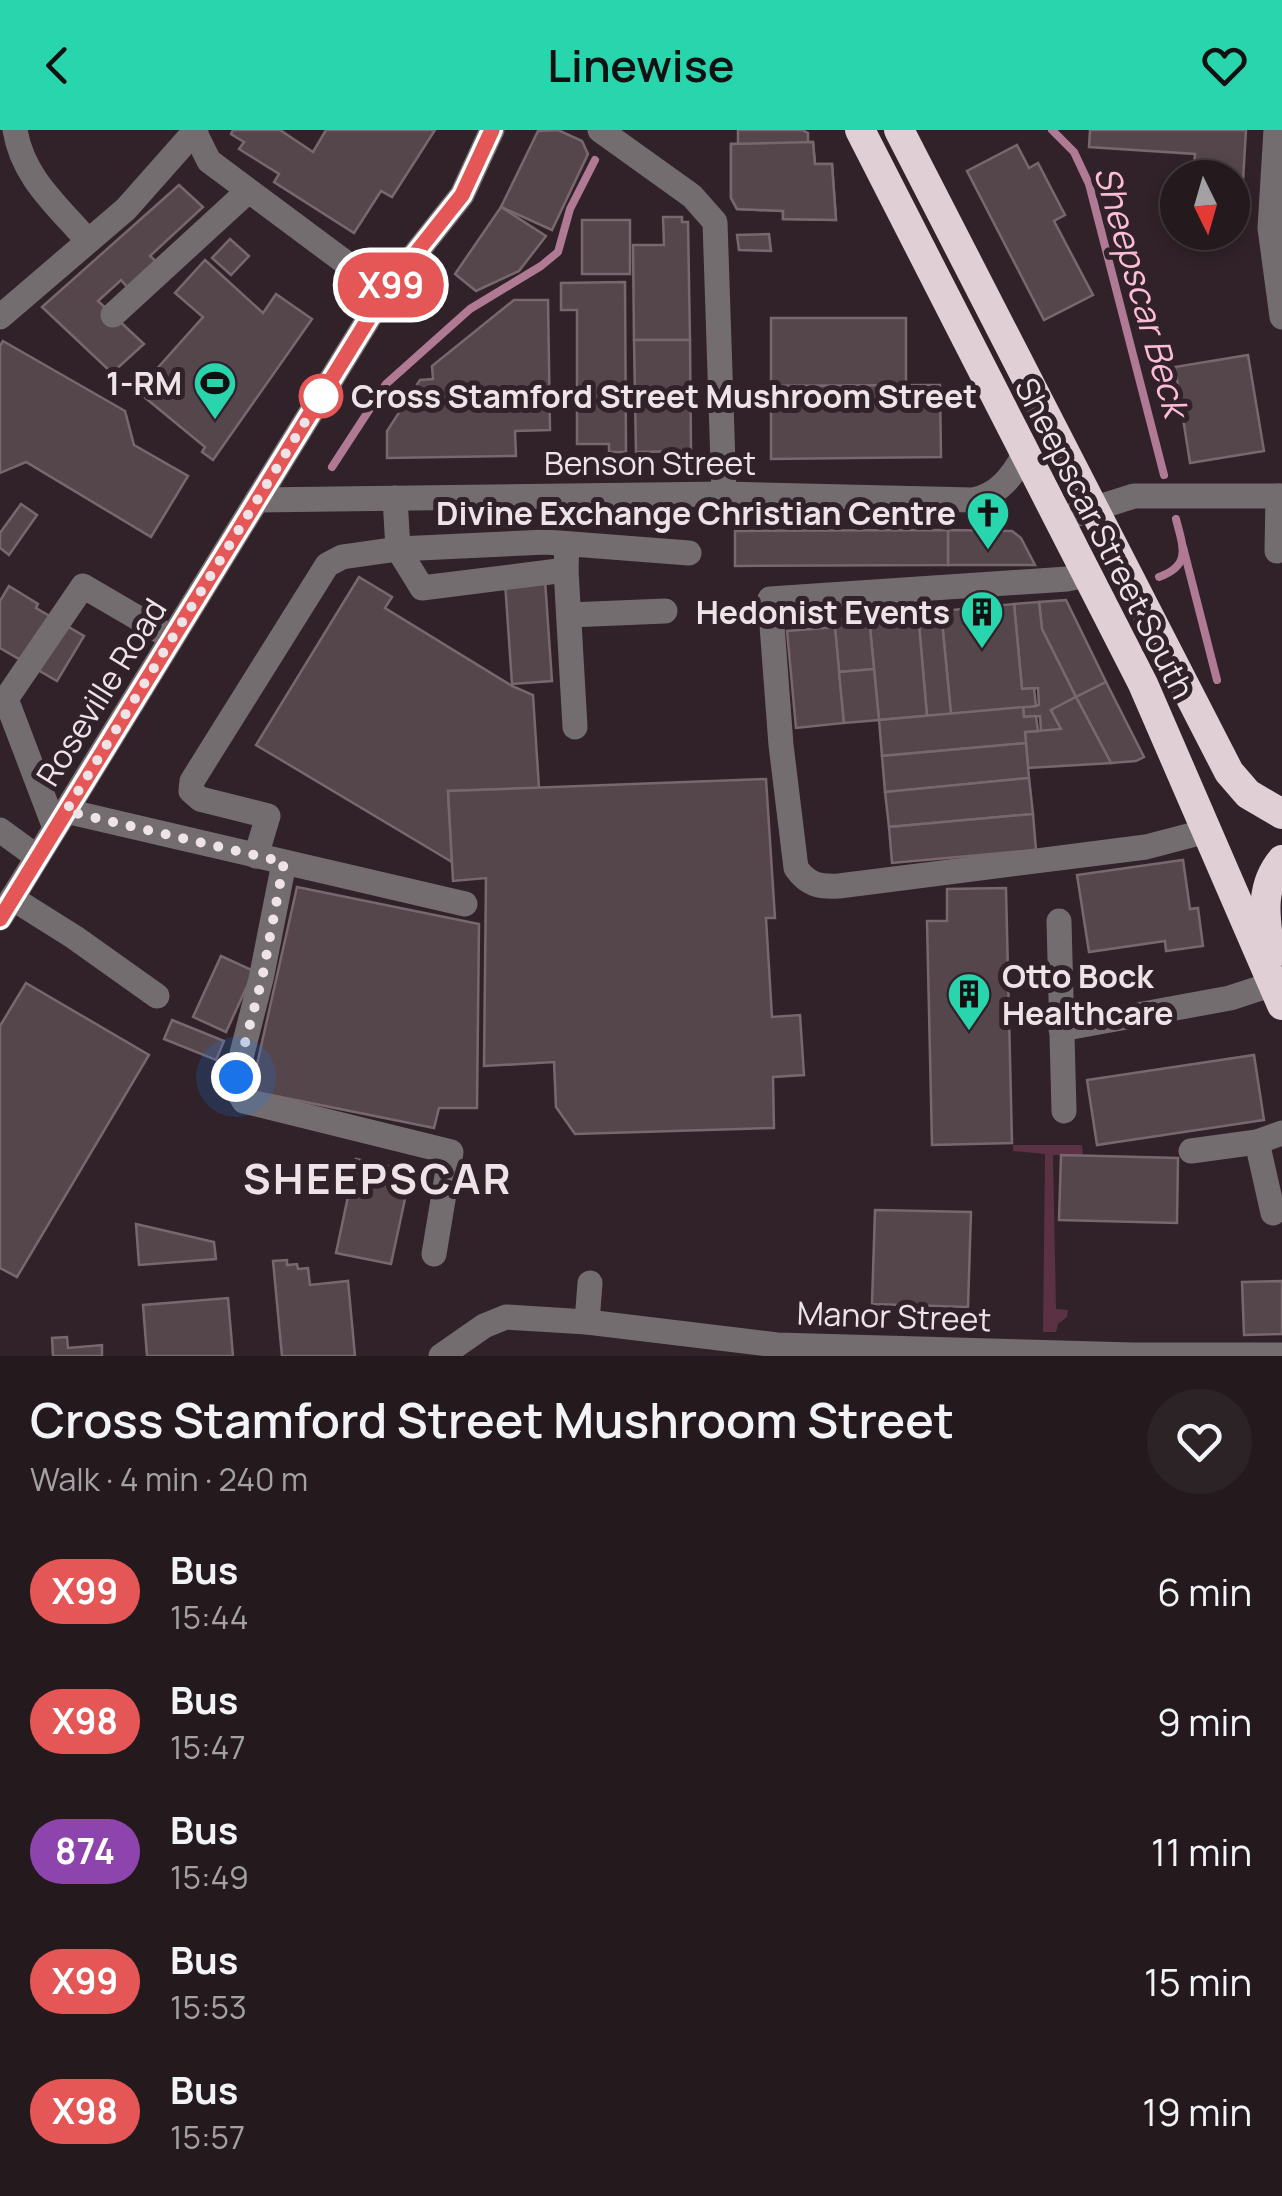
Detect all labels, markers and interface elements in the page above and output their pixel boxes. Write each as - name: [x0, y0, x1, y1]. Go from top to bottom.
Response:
- text: Linewise: [547, 34, 735, 96]
- icon: back: [30, 38, 85, 93]
- icon: heart: [1197, 38, 1252, 93]
- water label: Sheepscar Beck: [1083, 160, 1202, 426]
- north arrow: [1160, 160, 1250, 250]
- map controls: [1160, 160, 1250, 250]
- line badge: X99: [334, 252, 448, 318]
- text: X99: [358, 261, 424, 309]
- sports icon: 1-RM: [192, 360, 238, 421]
- place label: 1-RM: [106, 361, 182, 405]
- street label: Sheepscar Street South: [1005, 370, 1205, 706]
- place label: Cross Stamford Street Mushroom Street: [351, 374, 977, 418]
- marker: Cross Stamford Street Mushroom Street: [300, 375, 342, 417]
- street label: Benson Street: [544, 441, 756, 485]
- church icon: Divine Exchange Christian Centre: [965, 490, 1011, 551]
- place label: Divine Exchange Christian Centre: [436, 491, 956, 535]
- building icon: Hedonist Events: [959, 589, 1005, 650]
- street label: Roseville Road: [26, 590, 176, 794]
- place label: Hedonist Events: [696, 590, 950, 634]
- place label: Otto Bock Healthcare: [1002, 954, 1174, 1035]
- building icon: Otto Bock Healthcare: [946, 971, 992, 1032]
- your location: [211, 1052, 261, 1102]
- district label: SHEEPSCAR: [243, 1149, 513, 1207]
- street label: Manor Street: [796, 1291, 992, 1341]
- text: Cross Stamford Street Mushroom Street: [30, 1387, 954, 1452]
- button: heart: [1147, 1389, 1252, 1494]
- text: Walk · 4 min · 240 m: [30, 1457, 308, 1501]
- text: Bus: [170, 1543, 238, 1595]
- text: 6 min: [1157, 1565, 1252, 1617]
- text: X99: [52, 1567, 118, 1615]
- text: 15:44: [170, 1595, 249, 1639]
- text: Bus: [170, 1673, 238, 1725]
- text: 9 min: [1157, 1695, 1252, 1747]
- text: X98: [52, 1697, 118, 1745]
- text: 15:47: [170, 1725, 245, 1769]
- text: Bus: [170, 1803, 238, 1855]
- text: 11 min: [1151, 1825, 1252, 1877]
- text: 874: [55, 1827, 115, 1875]
- text: 15:49: [170, 1855, 249, 1899]
- text: Bus: [170, 1933, 238, 1985]
- text: 15 min: [1144, 1955, 1252, 2007]
- text: X99: [52, 1957, 118, 2005]
- text: 15:53: [170, 1985, 247, 2029]
- text: Bus: [170, 2063, 238, 2115]
- text: 19 min: [1142, 2085, 1252, 2137]
- text: X98: [52, 2087, 118, 2135]
- text: 15:57: [170, 2115, 245, 2159]

